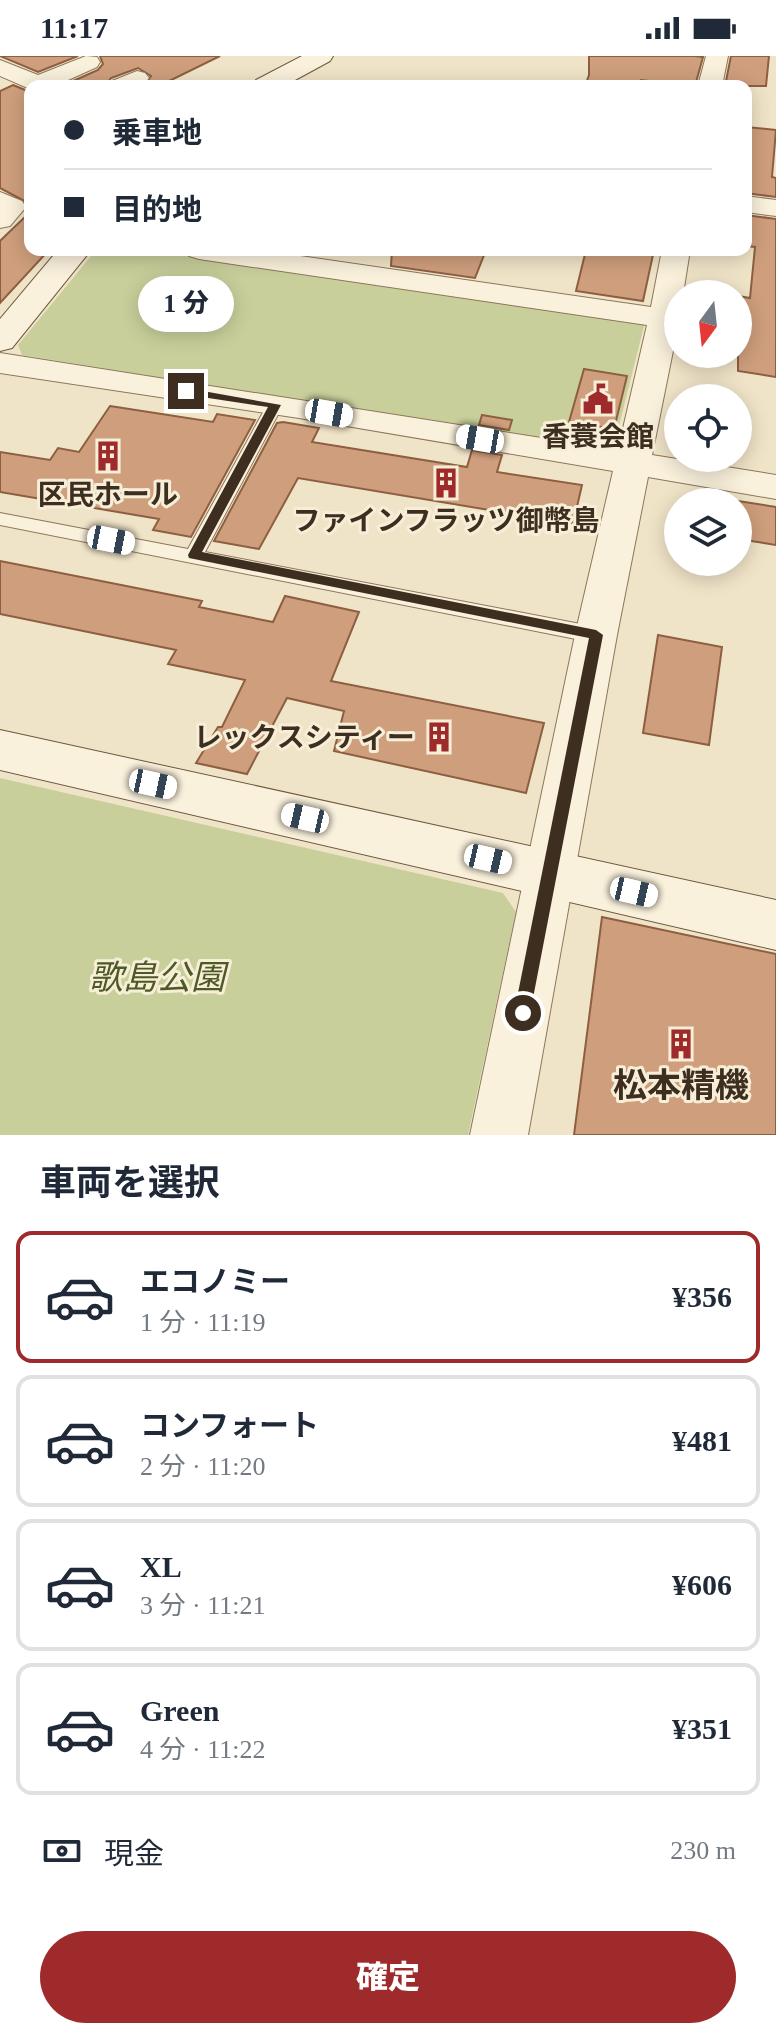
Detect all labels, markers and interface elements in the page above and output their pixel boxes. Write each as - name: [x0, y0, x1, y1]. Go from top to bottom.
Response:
- text: 11:17: [40, 11, 108, 44]
- text: 乗車地: [112, 116, 202, 149]
- text: 目的地: [112, 193, 202, 226]
- callout: 1 分: [138, 275, 234, 331]
- north arrow: [664, 280, 752, 368]
- map controls: [664, 280, 752, 576]
- text: 1 分: [163, 289, 209, 318]
- route end: [168, 373, 204, 409]
- public building icon: 香蓑会館: [581, 382, 615, 416]
- button: locate: [664, 384, 752, 472]
- car: [303, 397, 355, 429]
- place label: 香蓑会館: [542, 421, 654, 452]
- car: [454, 423, 506, 455]
- building icon: 区民ホール: [91, 439, 125, 473]
- building icon: ファインフラッツ御幣島: [429, 466, 463, 500]
- place label: 区民ホール: [38, 479, 178, 510]
- button: layers: [664, 488, 752, 576]
- place label: ファインフラッツ御幣島: [292, 505, 600, 536]
- car: [85, 524, 137, 556]
- building icon: レックスシティー: [422, 720, 456, 754]
- place label: レックスシティー: [194, 722, 415, 753]
- car: [127, 767, 179, 801]
- car: [279, 801, 331, 835]
- car: [462, 842, 514, 876]
- car: [608, 875, 660, 909]
- park label: 歌島公園: [89, 959, 229, 996]
- route start: [505, 995, 541, 1031]
- building icon: 松本精機: [664, 1027, 698, 1061]
- place label: 松本精機: [613, 1067, 749, 1104]
- text: 車両を選択: [40, 1163, 220, 1203]
- icon: car: [44, 1261, 116, 1333]
- text: エコノミー: [140, 1265, 290, 1298]
- text: ¥356: [672, 1280, 732, 1313]
- text: 1 分 · 11:19: [140, 1308, 265, 1337]
- icon: car: [44, 1405, 116, 1477]
- text: コンフォート: [140, 1409, 319, 1442]
- text: ¥481: [672, 1424, 732, 1457]
- text: 2 分 · 11:20: [140, 1452, 265, 1481]
- icon: car: [44, 1549, 116, 1621]
- text: XL: [140, 1550, 182, 1583]
- text: ¥606: [672, 1568, 732, 1601]
- text: 3 分 · 11:21: [140, 1591, 265, 1620]
- icon: car: [44, 1693, 116, 1765]
- text: Green: [140, 1694, 219, 1727]
- text: ¥351: [672, 1712, 732, 1745]
- text: 4 分 · 11:22: [140, 1735, 265, 1764]
- icon: cash: [40, 1829, 84, 1873]
- text: 230 m: [670, 1836, 736, 1865]
- text: 現金: [104, 1837, 164, 1870]
- button: 確定: [40, 1931, 736, 2023]

